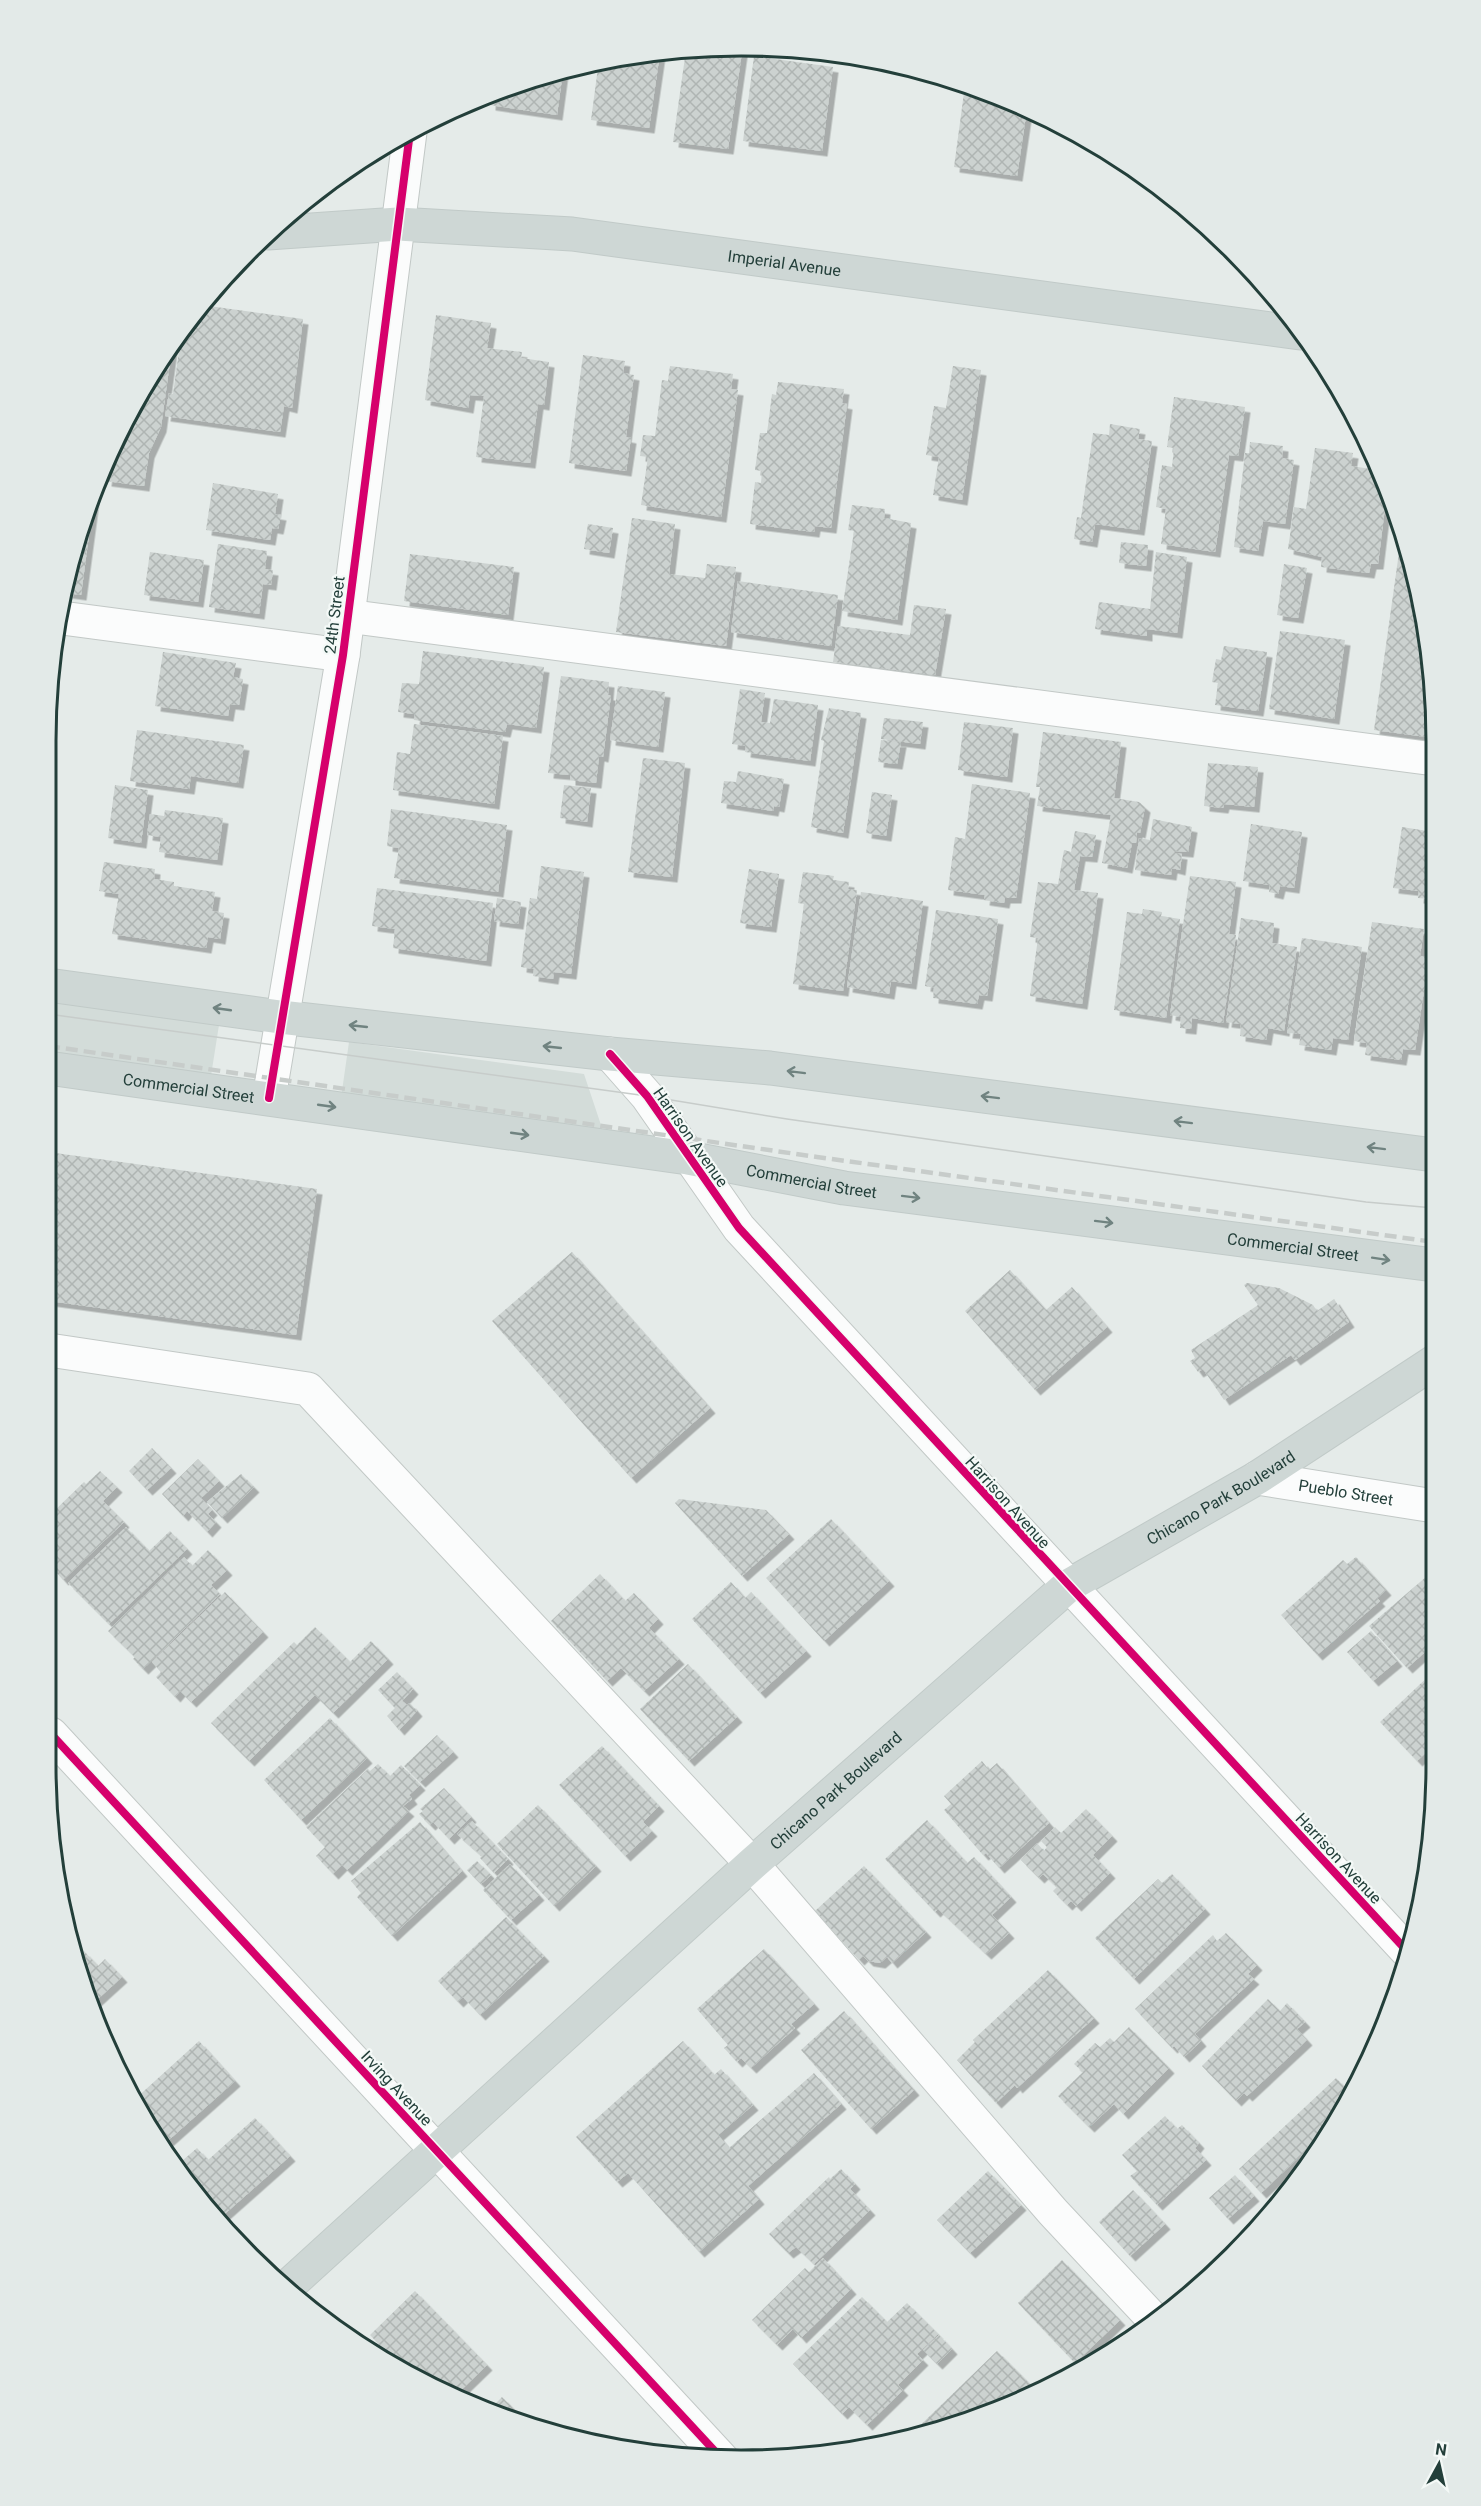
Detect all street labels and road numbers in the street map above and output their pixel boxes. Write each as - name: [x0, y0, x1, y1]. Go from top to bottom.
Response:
- street label: Imperial Avenue: [727, 246, 842, 280]
- street label: 24th Street: [320, 575, 349, 655]
- street label: Commercial Street: [122, 1070, 255, 1107]
- street label: Harrison Avenue: [649, 1084, 732, 1191]
- street label: Commercial Street: [745, 1160, 878, 1202]
- street label: Commercial Street: [1226, 1229, 1360, 1265]
- street label: Chicano Park Boulevard: [1143, 1447, 1299, 1549]
- street label: Harrison Avenue: [961, 1452, 1054, 1552]
- street label: Pueblo Street: [1297, 1476, 1395, 1509]
- street label: Chicano Park Boulevard: [766, 1728, 906, 1854]
- street label: Harrison Avenue: [1292, 1809, 1386, 1908]
- street label: Irving Avenue: [357, 2047, 436, 2130]

